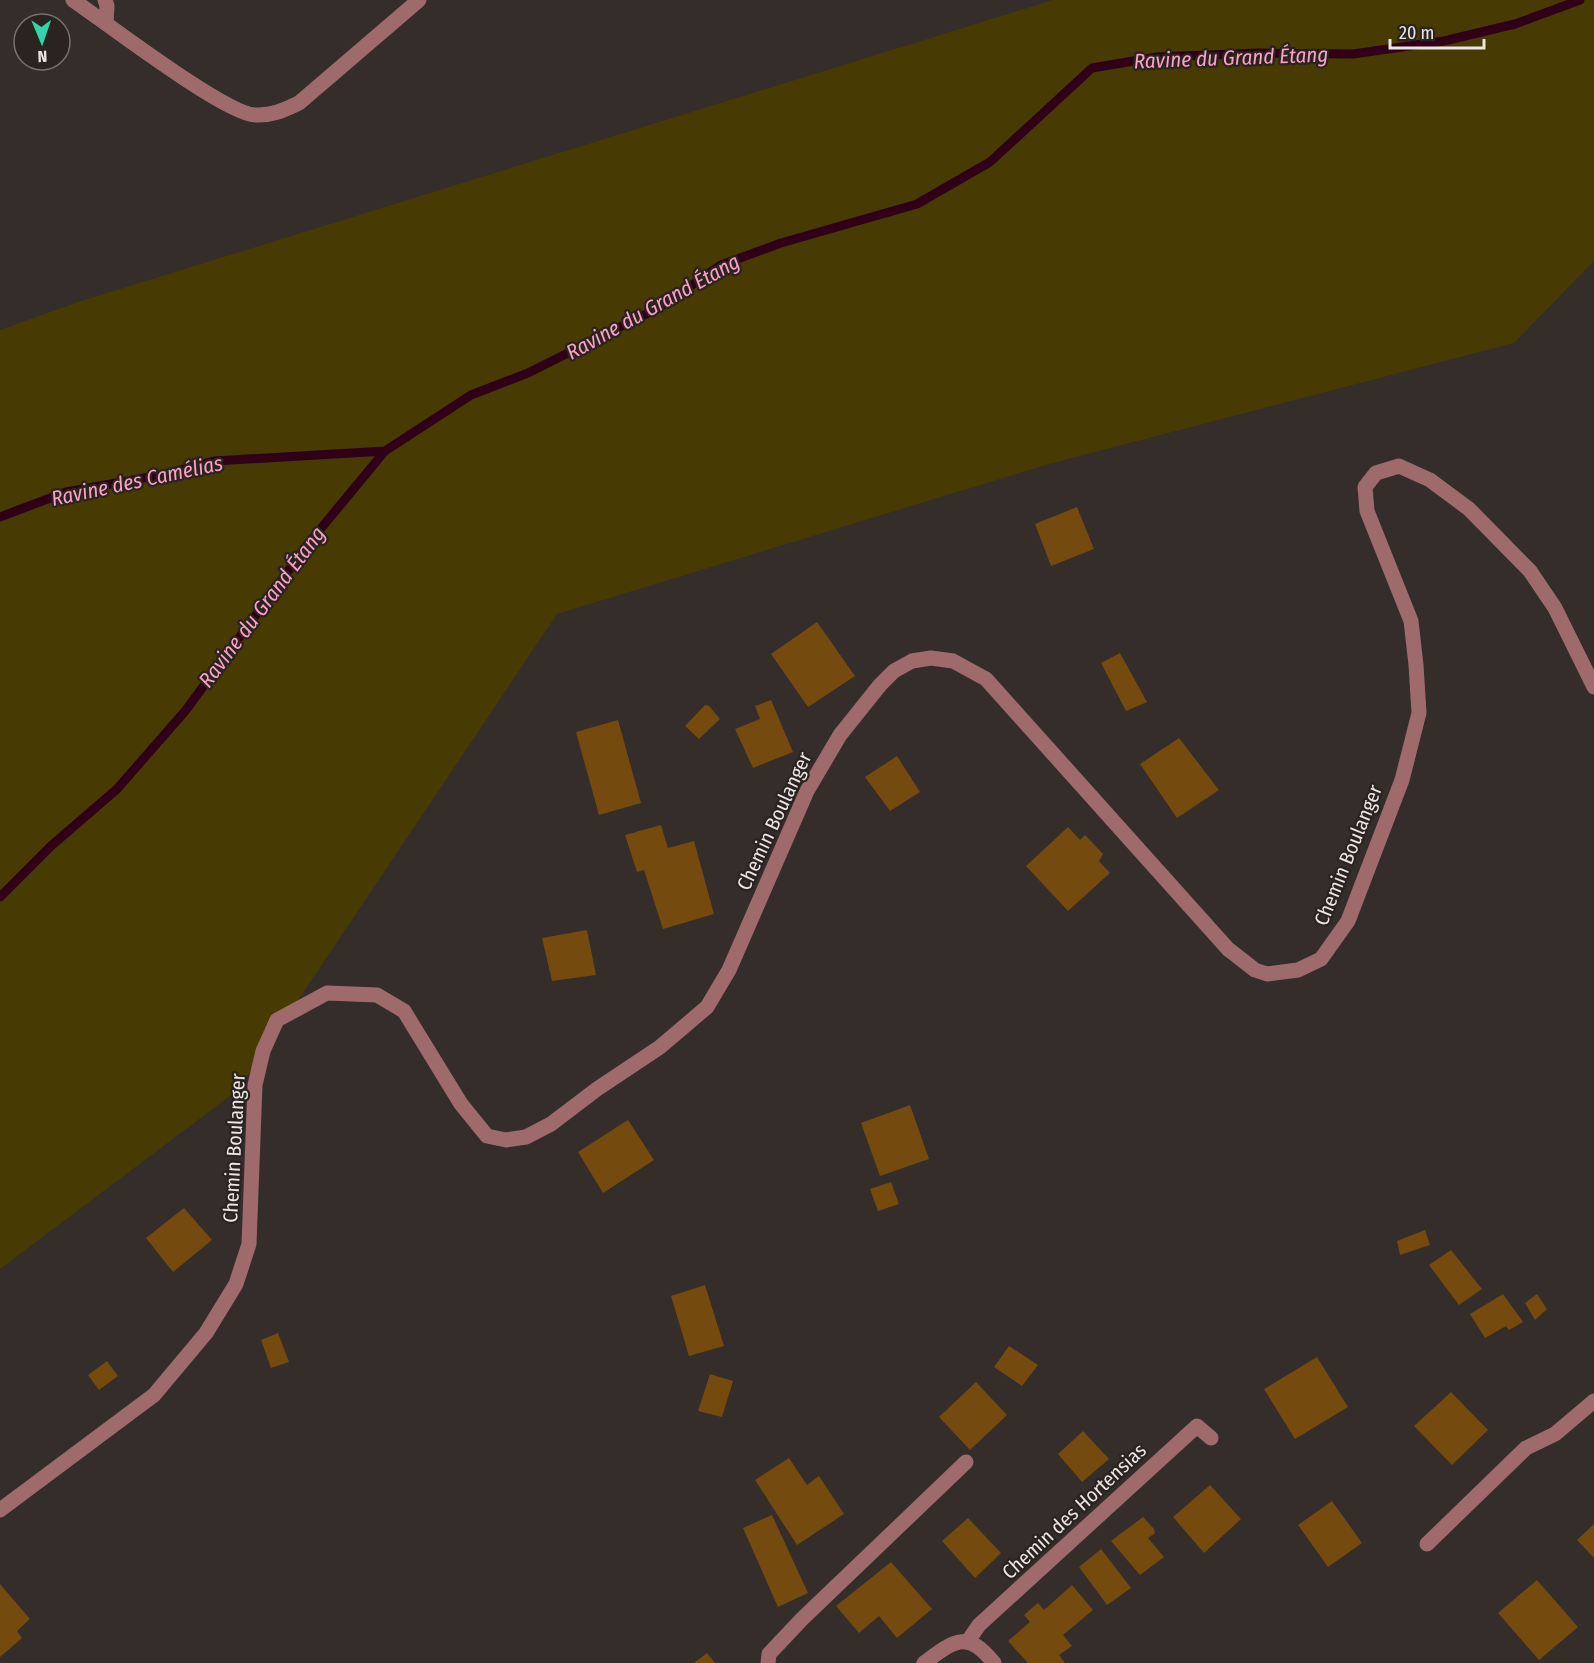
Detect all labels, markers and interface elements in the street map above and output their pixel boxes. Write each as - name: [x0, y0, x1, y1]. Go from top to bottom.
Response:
- north arrow: [12, 12, 72, 72]
- scale bar: [1390, 12, 1484, 50]
- text: 20 m: [1399, 22, 1434, 44]
- water label: Ravine du Grand Étang: [1133, 42, 1329, 74]
- text: N: [37, 47, 48, 66]
- water label: Ravine du Grand Étang: [562, 248, 744, 366]
- water label: Ravine des Camélias: [49, 450, 225, 512]
- water label: Ravine du Grand Étang: [193, 521, 331, 693]
- street label: Chemin Boulanger: [732, 748, 816, 894]
- street label: Chemin Boulanger: [1309, 781, 1387, 929]
- street label: Chemin Boulanger: [218, 1073, 250, 1223]
- street label: Chemin des Hortensias: [997, 1438, 1151, 1584]

